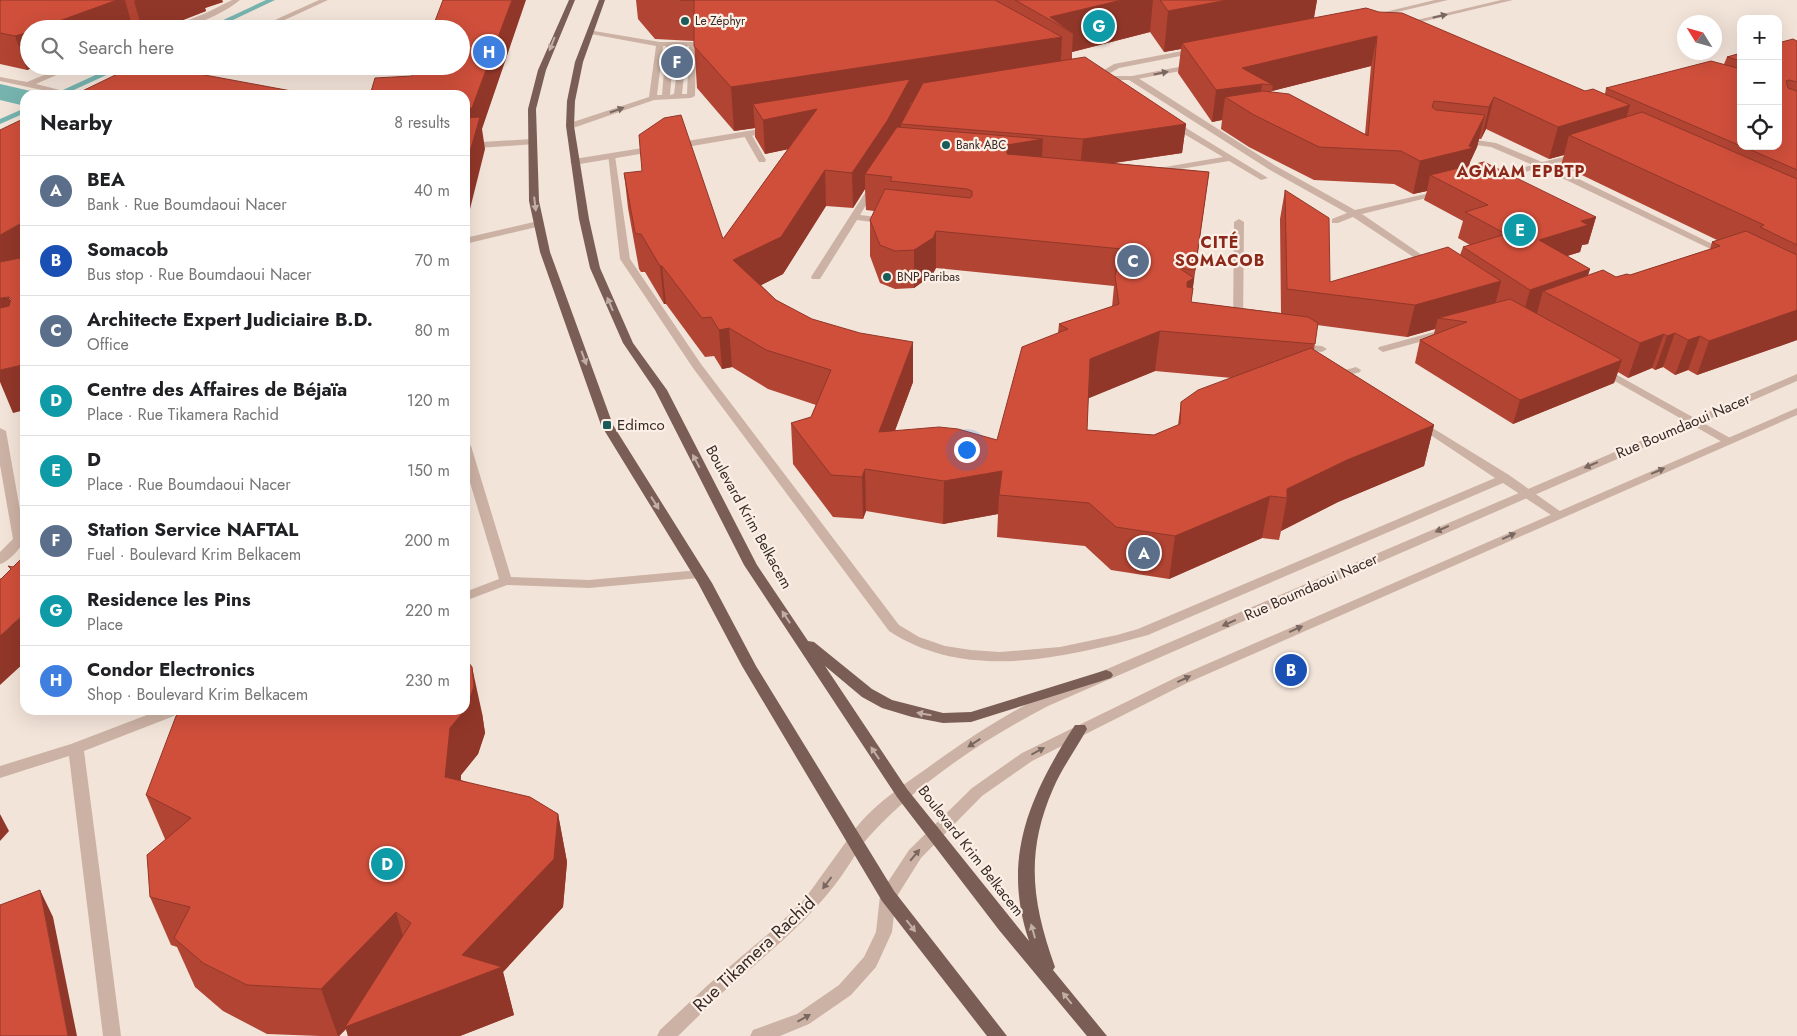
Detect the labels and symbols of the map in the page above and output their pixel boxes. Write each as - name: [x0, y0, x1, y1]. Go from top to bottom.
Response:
- pin: G: [1083, 7, 1115, 45]
- place label: Le Zéphyr: [695, 12, 746, 30]
- one-way arrow: [1432, 12, 1447, 20]
- marker: Le Zéphyr: [679, 15, 691, 27]
- north arrow: [1677, 15, 1722, 60]
- pin: H: [473, 33, 505, 71]
- one-way arrow: [548, 37, 555, 52]
- pin: F: [661, 43, 693, 81]
- one-way arrow: [1153, 68, 1169, 76]
- one-way arrow: [609, 106, 624, 113]
- place label: Bank ABC: [956, 136, 1006, 154]
- marker: Bank ABC: [940, 139, 952, 151]
- district label: AGMAM EPBTP: [1455, 160, 1586, 183]
- one-way arrow: [531, 196, 539, 212]
- pin: E: [1504, 211, 1536, 249]
- district label: CITÉ SOMACOB: [1175, 231, 1265, 272]
- pin: C: [1117, 242, 1149, 280]
- place label: BNP Paribas: [897, 268, 960, 286]
- marker: BNP Paribas: [881, 271, 893, 283]
- one-way arrow: [605, 297, 613, 311]
- one-way arrow: [580, 351, 588, 366]
- street label: Rue Boumdaoui Nacer: [1613, 387, 1754, 464]
- place label: Edimco: [617, 414, 665, 436]
- marker: Edimco: [601, 419, 613, 431]
- your location: [954, 437, 980, 463]
- street label: Boulevard Krim Belkacem: [700, 441, 798, 593]
- one-way arrow: [692, 454, 700, 468]
- one-way arrow: [1584, 461, 1598, 469]
- one-way arrow: [1651, 466, 1665, 474]
- one-way arrow: [650, 496, 660, 510]
- one-way arrow: [1435, 526, 1449, 534]
- one-way arrow: [1502, 531, 1516, 539]
- pin: A: [1128, 534, 1160, 572]
- street label: Rue Boumdaoui Nacer: [1241, 547, 1382, 626]
- one-way arrow: [781, 610, 790, 624]
- one-way arrow: [1222, 620, 1236, 628]
- one-way arrow: [1289, 624, 1303, 632]
- pin: B: [1275, 651, 1307, 689]
- one-way arrow: [1177, 675, 1191, 683]
- one-way arrow: [915, 710, 931, 718]
- one-way arrow: [967, 738, 980, 747]
- one-way arrow: [870, 746, 880, 760]
- one-way arrow: [1031, 747, 1045, 755]
- street label: Boulevard Krim Belkacem: [913, 781, 1029, 921]
- pin: D: [371, 845, 403, 883]
- one-way arrow: [909, 849, 920, 862]
- one-way arrow: [822, 876, 832, 890]
- street label: Rue Tikamera Rachid: [687, 890, 821, 1018]
- one-way arrow: [906, 919, 917, 932]
- one-way arrow: [1029, 923, 1037, 938]
- one-way arrow: [1061, 992, 1072, 1005]
- one-way arrow: [797, 1013, 810, 1022]

